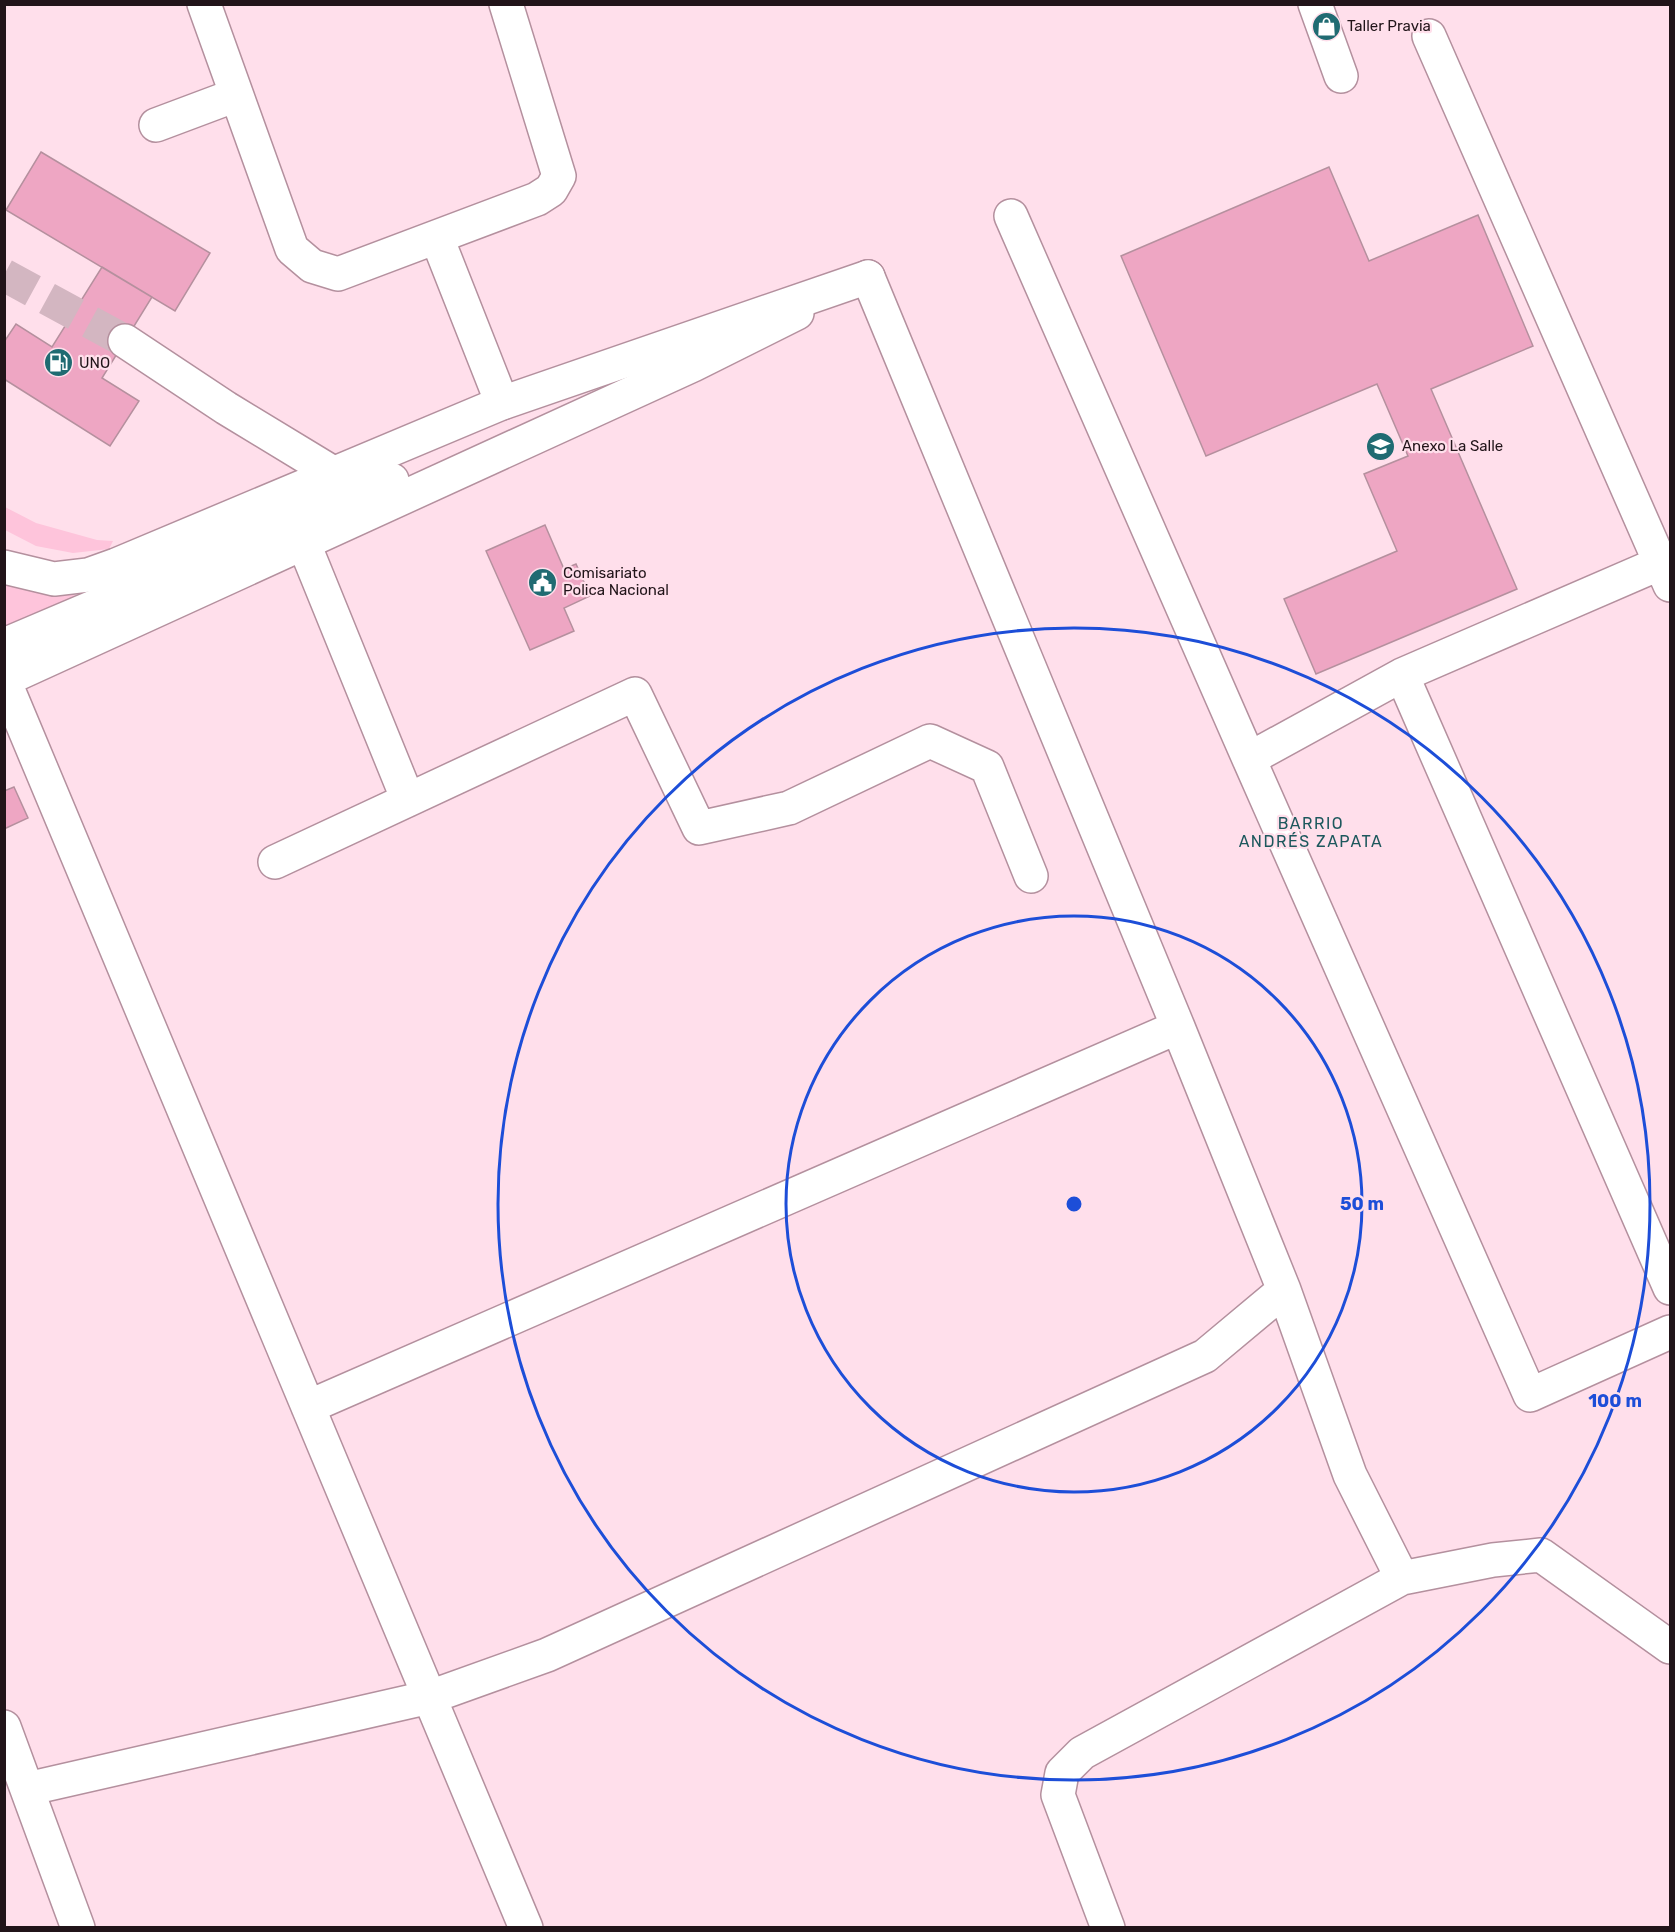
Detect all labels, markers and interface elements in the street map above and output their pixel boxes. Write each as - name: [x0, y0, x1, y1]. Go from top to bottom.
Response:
- shop icon: Taller Pravia: [1310, 10, 1342, 42]
- place label: Taller Pravia: [1347, 17, 1431, 35]
- fuel station icon: UNO: [42, 347, 74, 379]
- place label: UNO: [79, 354, 110, 372]
- school or university icon: Anexo La Salle: [1365, 430, 1397, 462]
- place label: Anexo La Salle: [1402, 437, 1503, 455]
- place label: Comisariato Polica Nacional: [563, 564, 669, 599]
- public building icon: Comisariato Polica Nacional: [526, 566, 558, 598]
- district label: BARRIO ANDRÉS ZAPATA: [1239, 814, 1383, 851]
- text: 50 m: [1340, 1193, 1384, 1215]
- centre of rings: [1064, 1194, 1084, 1214]
- text: 100 m: [1588, 1390, 1642, 1412]

